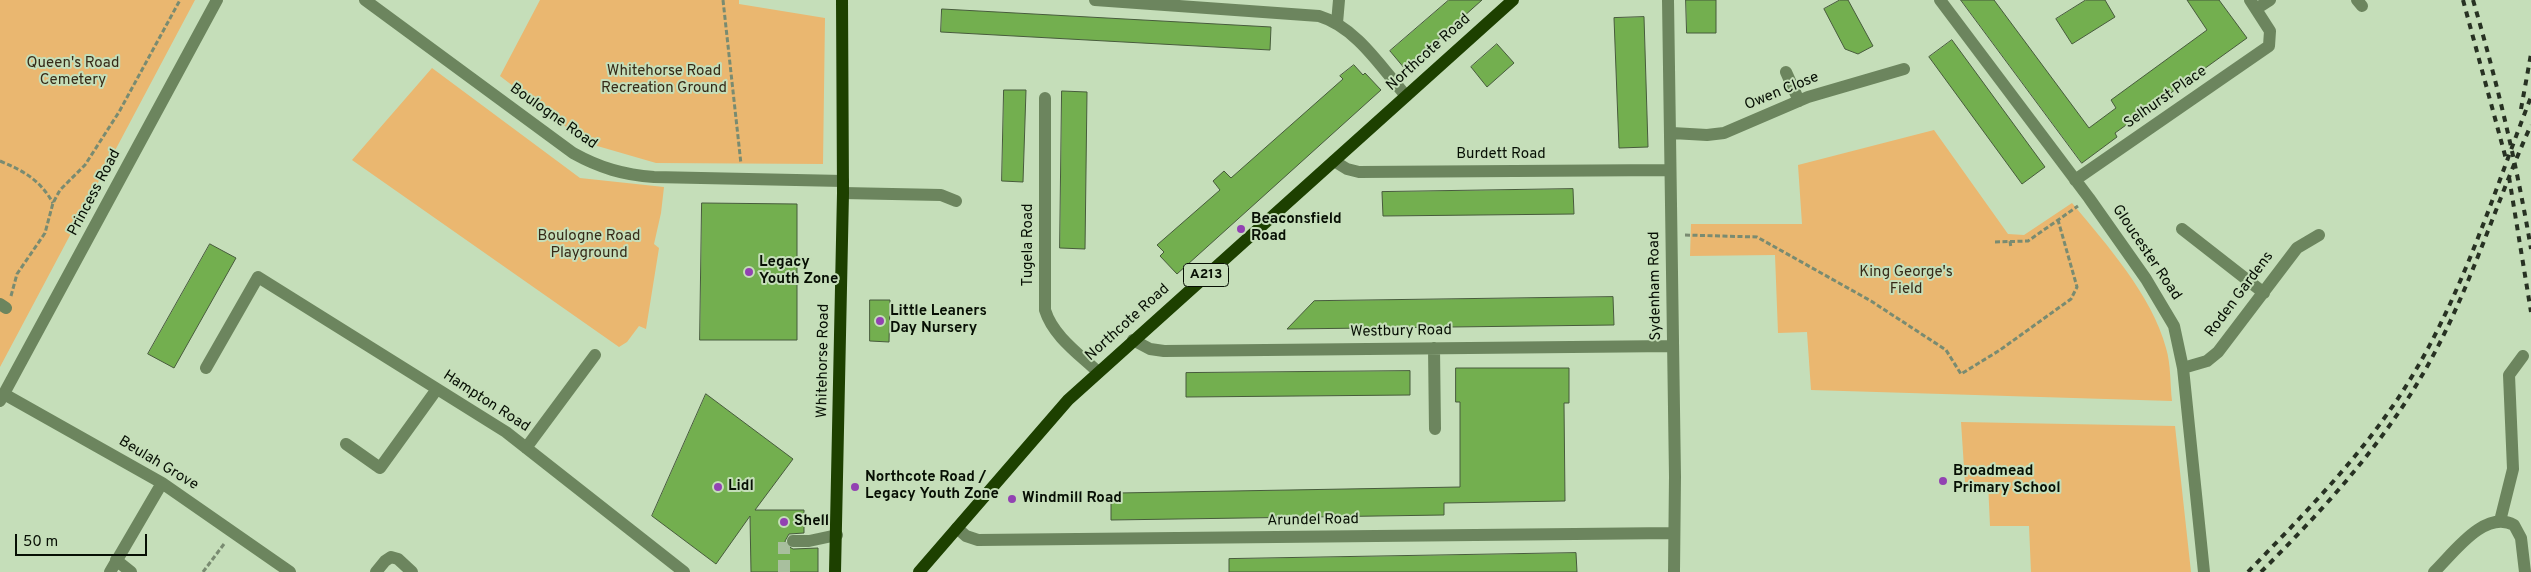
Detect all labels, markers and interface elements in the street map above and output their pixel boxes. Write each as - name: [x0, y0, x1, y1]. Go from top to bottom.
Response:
- street label: Northcote Road: [1383, 11, 1475, 95]
- park label: Queen's Road Cemetery: [27, 55, 119, 90]
- park label: Whitehorse Road Recreation Ground: [601, 63, 727, 98]
- street label: Selhurst Place: [2121, 63, 2211, 133]
- street label: Owen Close: [1742, 69, 1822, 115]
- street label: Boulogne Road: [506, 80, 600, 154]
- street label: Burdett Road: [1456, 146, 1546, 164]
- street label: Princess Road: [65, 147, 125, 239]
- street label: Gloucester Road: [2107, 202, 2185, 304]
- street label: Tugela Road: [1020, 203, 1038, 287]
- place label: Beaconsfield Road: [1251, 211, 1342, 246]
- marker: Beaconsfield Road: [1235, 223, 1247, 235]
- park label: Boulogne Road Playground: [538, 228, 640, 263]
- street label: Sydenham Road: [1646, 231, 1666, 341]
- street label: Roden Gardens: [2202, 249, 2278, 341]
- place label: Legacy Youth Zone: [759, 254, 838, 289]
- road number: A213: [1184, 264, 1228, 286]
- park label: King George's Field: [1859, 264, 1953, 299]
- marker: Legacy Youth Zone: [743, 266, 755, 278]
- street label: Northcote Road: [1082, 281, 1174, 365]
- place label: Little Leaners Day Nursery: [890, 303, 987, 338]
- street label: Whitehorse Road: [814, 304, 834, 418]
- marker: Little Leaners Day Nursery: [874, 315, 886, 327]
- street label: Westbury Road: [1350, 322, 1452, 342]
- street label: Hampton Road: [439, 367, 533, 437]
- street label: Beulah Grove: [115, 433, 201, 495]
- place label: Broadmead Primary School: [1953, 463, 2061, 498]
- place label: Northcote Road / Legacy Youth Zone: [865, 469, 999, 504]
- marker: Broadmead Primary School: [1937, 475, 1949, 487]
- place label: Lidl: [728, 478, 754, 496]
- marker: Lidl: [712, 481, 724, 493]
- marker: Northcote Road / Legacy Youth Zone: [849, 481, 861, 493]
- place label: Windmill Road: [1022, 490, 1122, 508]
- marker: Windmill Road: [1006, 493, 1018, 505]
- street label: Arundel Road: [1267, 511, 1359, 531]
- place label: Shell: [794, 513, 829, 531]
- marker: Shell: [778, 516, 790, 528]
- scale bar: [18, 524, 150, 556]
- text: 50 m: [23, 533, 58, 552]

